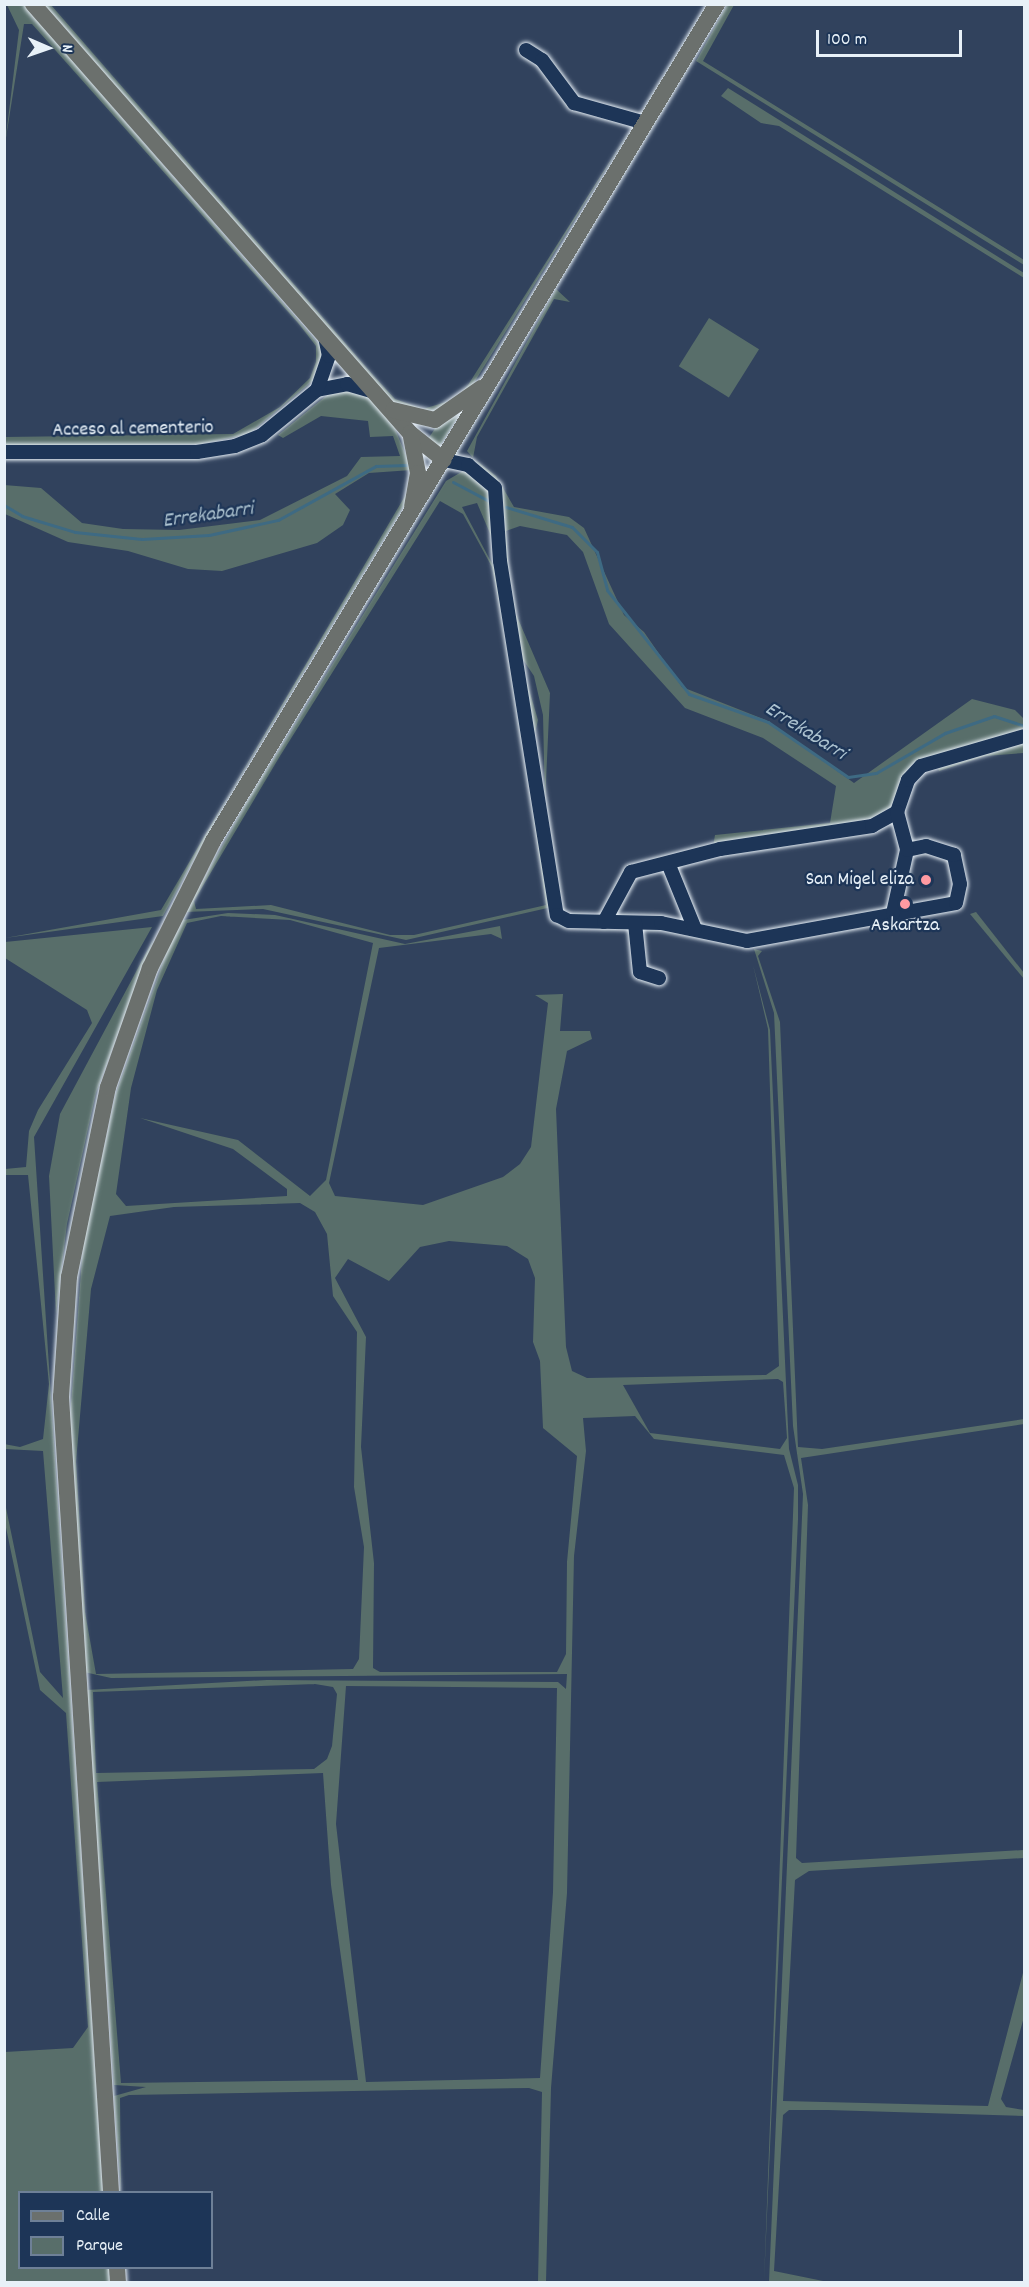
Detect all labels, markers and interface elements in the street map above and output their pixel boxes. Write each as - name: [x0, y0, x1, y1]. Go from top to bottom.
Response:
- north arrow: [18, 18, 78, 78]
- scale bar: [819, 18, 964, 56]
- text: 100 m: [827, 28, 867, 53]
- text: N: [55, 44, 78, 53]
- street label: Acceso al cementerio: [52, 417, 214, 443]
- water label: Errekabarri: [161, 497, 255, 535]
- water label: Errekabarri: [760, 697, 850, 767]
- place label: San Migel eliza: [806, 868, 914, 892]
- marker: San Migel eliza: [919, 873, 933, 887]
- marker: Askartza: [898, 897, 912, 911]
- place label: Askartza: [871, 914, 939, 938]
- legend: [18, 2191, 213, 2269]
- text: Calle: [76, 2204, 110, 2229]
- text: Parque: [76, 2234, 123, 2259]

